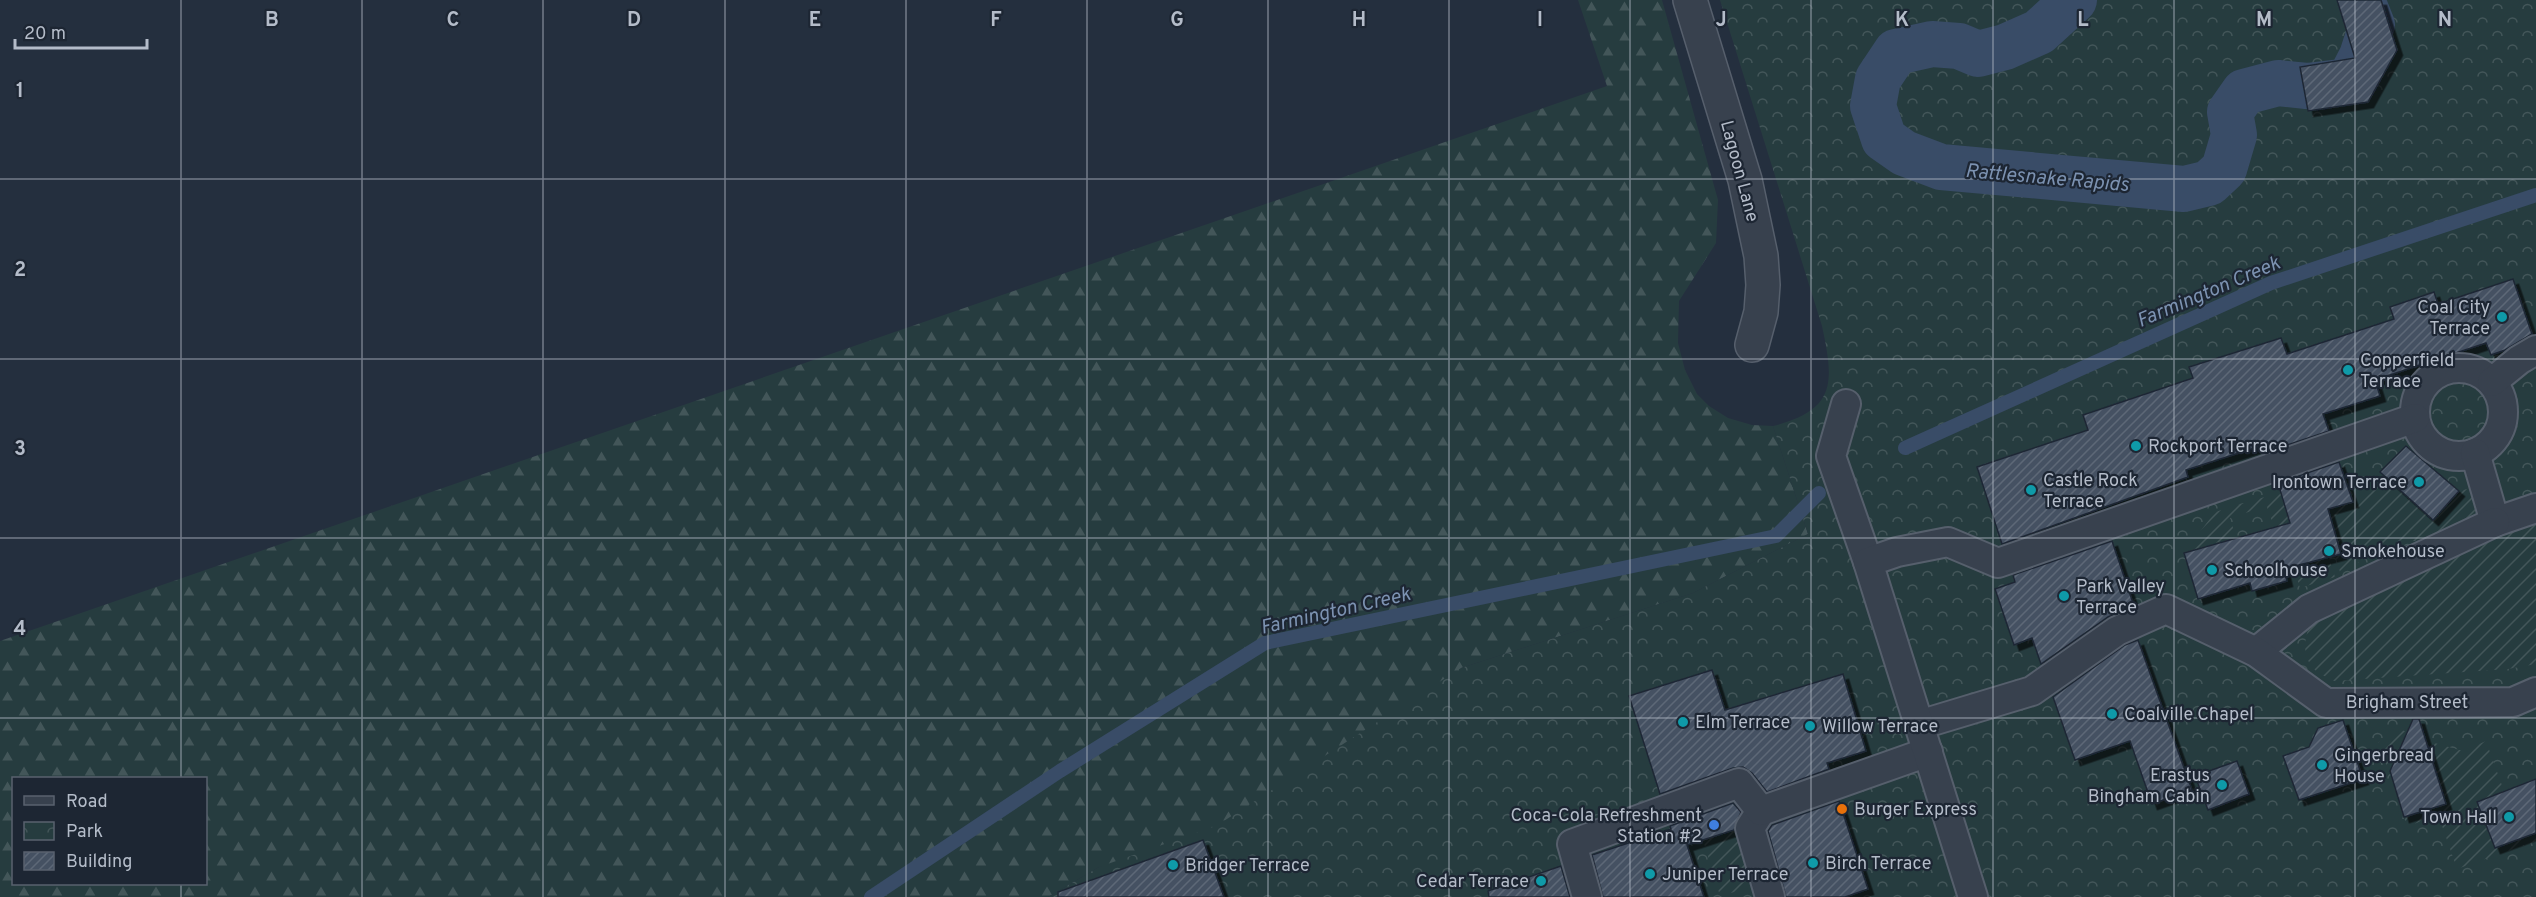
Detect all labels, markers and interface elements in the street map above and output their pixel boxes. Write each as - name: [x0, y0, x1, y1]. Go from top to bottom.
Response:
- text: B: [265, 8, 279, 34]
- text: C: [447, 8, 459, 34]
- text: D: [627, 8, 641, 34]
- text: E: [809, 8, 821, 34]
- text: F: [990, 8, 1002, 34]
- text: G: [1170, 8, 1184, 34]
- text: H: [1352, 8, 1366, 34]
- text: I: [1537, 8, 1543, 34]
- text: J: [1715, 8, 1727, 34]
- text: K: [1895, 8, 1909, 34]
- text: L: [2077, 8, 2089, 34]
- text: M: [2256, 8, 2272, 34]
- text: N: [2438, 8, 2452, 34]
- scale bar: [15, 12, 147, 50]
- text: 20 m: [24, 23, 66, 46]
- text: 1: [16, 79, 24, 105]
- street label: Lagoon Lane: [1714, 118, 1763, 225]
- water label: Rattlesnake Rapids: [1964, 159, 2131, 199]
- water label: Farmington Creek: [2133, 251, 2285, 335]
- text: 2: [14, 258, 26, 284]
- place label: Coal City Terrace: [2417, 297, 2490, 341]
- marker: Coal City Terrace: [2495, 310, 2509, 324]
- place label: Copperfield Terrace: [2360, 350, 2454, 394]
- marker: Copperfield Terrace: [2341, 363, 2355, 377]
- place label: Rockport Terrace: [2148, 436, 2287, 459]
- text: 3: [14, 437, 26, 463]
- marker: Rockport Terrace: [2129, 439, 2143, 453]
- place label: Castle Rock Terrace: [2043, 470, 2138, 514]
- place label: Irontown Terrace: [2272, 472, 2407, 495]
- marker: Irontown Terrace: [2412, 475, 2426, 489]
- marker: Castle Rock Terrace: [2024, 483, 2038, 497]
- place label: Smokehouse: [2341, 541, 2445, 564]
- marker: Smokehouse: [2322, 544, 2336, 558]
- place label: Schoolhouse: [2224, 560, 2327, 583]
- marker: Schoolhouse: [2205, 563, 2219, 577]
- place label: Park Valley Terrace: [2076, 576, 2165, 620]
- water label: Farmington Creek: [1258, 582, 1414, 642]
- marker: Park Valley Terrace: [2057, 589, 2071, 603]
- text: 4: [14, 617, 26, 643]
- street label: Brigham Street: [2346, 692, 2468, 715]
- place label: Coalville Chapel: [2124, 704, 2254, 727]
- marker: Coalville Chapel: [2105, 707, 2119, 721]
- place label: Elm Terrace: [1695, 712, 1790, 735]
- marker: Elm Terrace: [1676, 715, 1690, 729]
- place label: Willow Terrace: [1822, 716, 1938, 739]
- marker: Willow Terrace: [1803, 719, 1817, 733]
- place label: Gingerbread House: [2334, 745, 2434, 789]
- marker: Gingerbread House: [2315, 758, 2329, 772]
- place label: Erastus Bingham Cabin: [2088, 765, 2210, 809]
- legend: [12, 777, 207, 885]
- marker: Erastus Bingham Cabin: [2215, 778, 2229, 792]
- text: Road: [66, 791, 108, 814]
- place label: Burger Express: [1854, 799, 1977, 822]
- marker: Burger Express: [1835, 802, 1849, 816]
- place label: Coca-Cola Refreshment Station #2: [1511, 805, 1702, 849]
- place label: Town Hall: [2420, 807, 2497, 830]
- marker: Town Hall: [2502, 810, 2516, 824]
- marker: Coca-Cola Refreshment Station #2: [1707, 818, 1721, 832]
- text: Park: [66, 821, 103, 844]
- text: Building: [66, 851, 132, 874]
- place label: Birch Terrace: [1825, 853, 1931, 876]
- place label: Bridger Terrace: [1185, 855, 1310, 878]
- marker: Birch Terrace: [1806, 856, 1820, 870]
- marker: Bridger Terrace: [1166, 858, 1180, 872]
- place label: Juniper Terrace: [1662, 864, 1789, 887]
- marker: Juniper Terrace: [1643, 867, 1657, 881]
- place label: Cedar Terrace: [1416, 871, 1529, 894]
- marker: Cedar Terrace: [1534, 874, 1548, 888]

